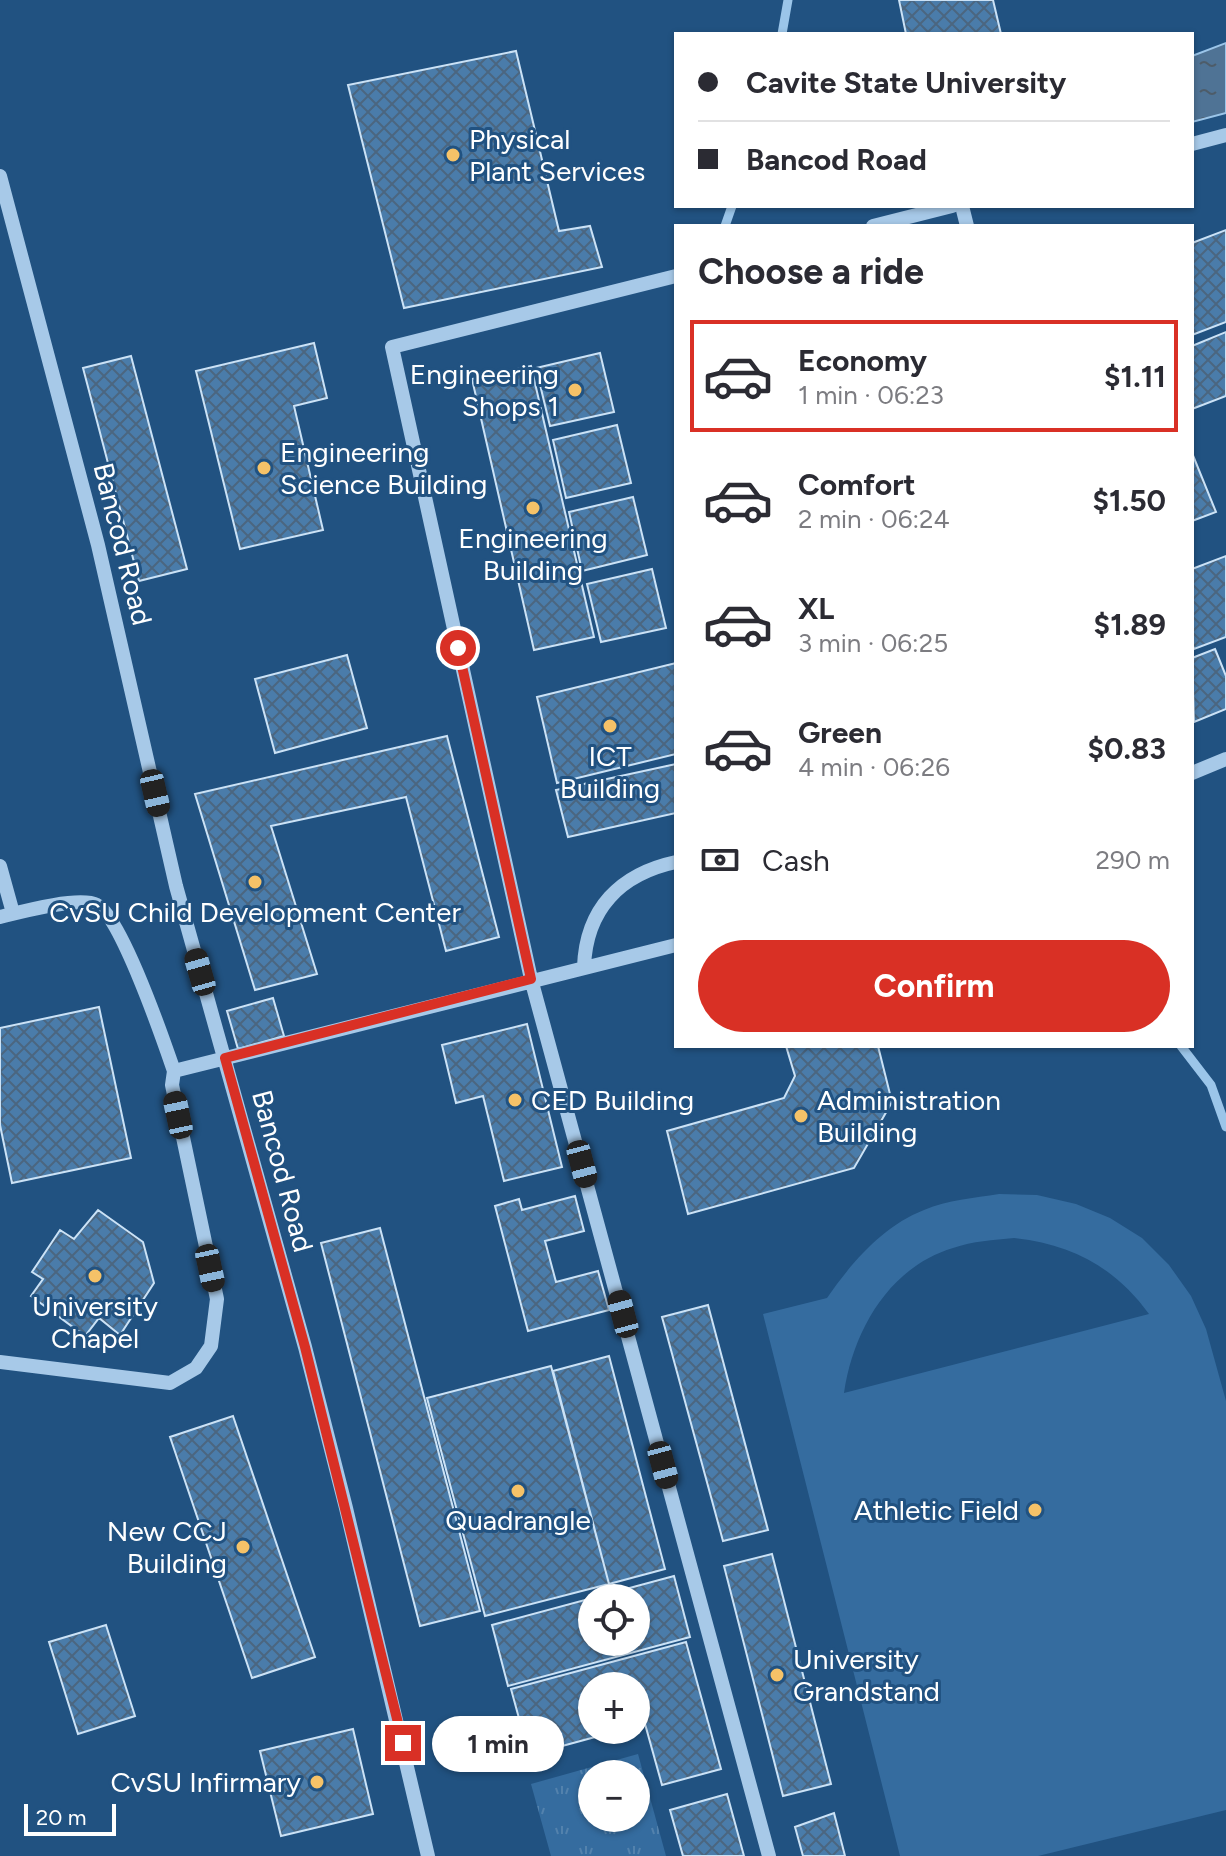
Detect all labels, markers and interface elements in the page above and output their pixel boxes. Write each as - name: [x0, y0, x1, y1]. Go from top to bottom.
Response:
- text: Cavite State University: [746, 64, 1066, 101]
- place label: Physical Plant Services: [469, 122, 645, 188]
- text: Bancod Road: [746, 141, 927, 178]
- marker: Physical Plant Services: [444, 146, 462, 164]
- text: Choose a ride: [698, 250, 924, 293]
- icon: car: [702, 340, 774, 412]
- text: Economy: [798, 342, 927, 379]
- place label: Engineering Shops 1: [410, 357, 559, 423]
- text: $1.11: [1104, 358, 1166, 395]
- text: 1 min · 06:23: [798, 379, 944, 411]
- marker: Engineering Shops 1: [566, 381, 584, 399]
- place label: Engineering Science Building: [280, 435, 487, 501]
- street label: Bancod Road: [86, 459, 160, 629]
- marker: Engineering Science Building: [255, 459, 273, 477]
- icon: car: [702, 464, 774, 536]
- text: Comfort: [798, 466, 916, 503]
- text: $1.50: [1092, 482, 1166, 519]
- marker: Engineering Building: [524, 499, 542, 517]
- text: 2 min · 06:24: [798, 503, 950, 535]
- place label: Engineering Building: [458, 521, 608, 587]
- icon: car: [702, 588, 774, 660]
- text: XL: [798, 590, 834, 627]
- text: $1.89: [1094, 606, 1166, 643]
- text: 3 min · 06:25: [798, 627, 948, 659]
- route start: [440, 630, 476, 666]
- icon: car: [702, 712, 774, 784]
- text: Green: [798, 714, 882, 751]
- marker: ICT Building: [601, 717, 619, 735]
- text: $0.83: [1087, 730, 1166, 767]
- place label: ICT Building: [560, 739, 660, 805]
- text: 4 min · 06:26: [798, 751, 950, 783]
- car: [138, 767, 172, 819]
- icon: cash: [698, 838, 742, 882]
- text: Cash: [762, 842, 830, 879]
- text: 290 m: [1096, 844, 1170, 876]
- marker: CvSU Child Development Center: [246, 873, 264, 891]
- place label: CvSU Child Development Center: [49, 895, 461, 929]
- button: Confirm: [698, 940, 1170, 1032]
- car: [182, 946, 218, 998]
- place label: CED Building: [531, 1083, 694, 1117]
- place label: Administration Building: [817, 1083, 1001, 1149]
- street label: Bancod Road: [245, 1086, 321, 1256]
- car: [161, 1089, 195, 1141]
- marker: CED Building: [506, 1091, 524, 1109]
- marker: Administration Building: [792, 1107, 810, 1125]
- car: [564, 1138, 600, 1190]
- car: [193, 1242, 227, 1294]
- marker: University Chapel: [86, 1267, 104, 1285]
- car: [605, 1288, 641, 1340]
- place label: University Chapel: [32, 1289, 158, 1355]
- car: [645, 1439, 681, 1491]
- marker: Quadrangle: [509, 1482, 527, 1500]
- place label: Athletic Field: [854, 1493, 1019, 1527]
- marker: Athletic Field: [1026, 1501, 1044, 1519]
- place label: Quadrangle: [445, 1503, 591, 1537]
- place label: New CCJ Building: [107, 1514, 227, 1580]
- marker: New CCJ Building: [234, 1538, 252, 1556]
- map controls: [578, 1584, 650, 1832]
- button: locate: [578, 1584, 650, 1656]
- place label: University Grandstand: [793, 1642, 940, 1708]
- marker: University Grandstand: [768, 1666, 786, 1684]
- button: +: [578, 1672, 650, 1744]
- callout: 1 min: [431, 1715, 563, 1771]
- route end: [385, 1725, 421, 1761]
- text: 1 min: [467, 1728, 529, 1760]
- button: −: [578, 1760, 650, 1832]
- place label: CvSU Infirmary: [111, 1765, 301, 1799]
- marker: CvSU Infirmary: [308, 1773, 326, 1791]
- scale bar: [24, 1800, 116, 1836]
- text: 20 m: [36, 1804, 87, 1831]

